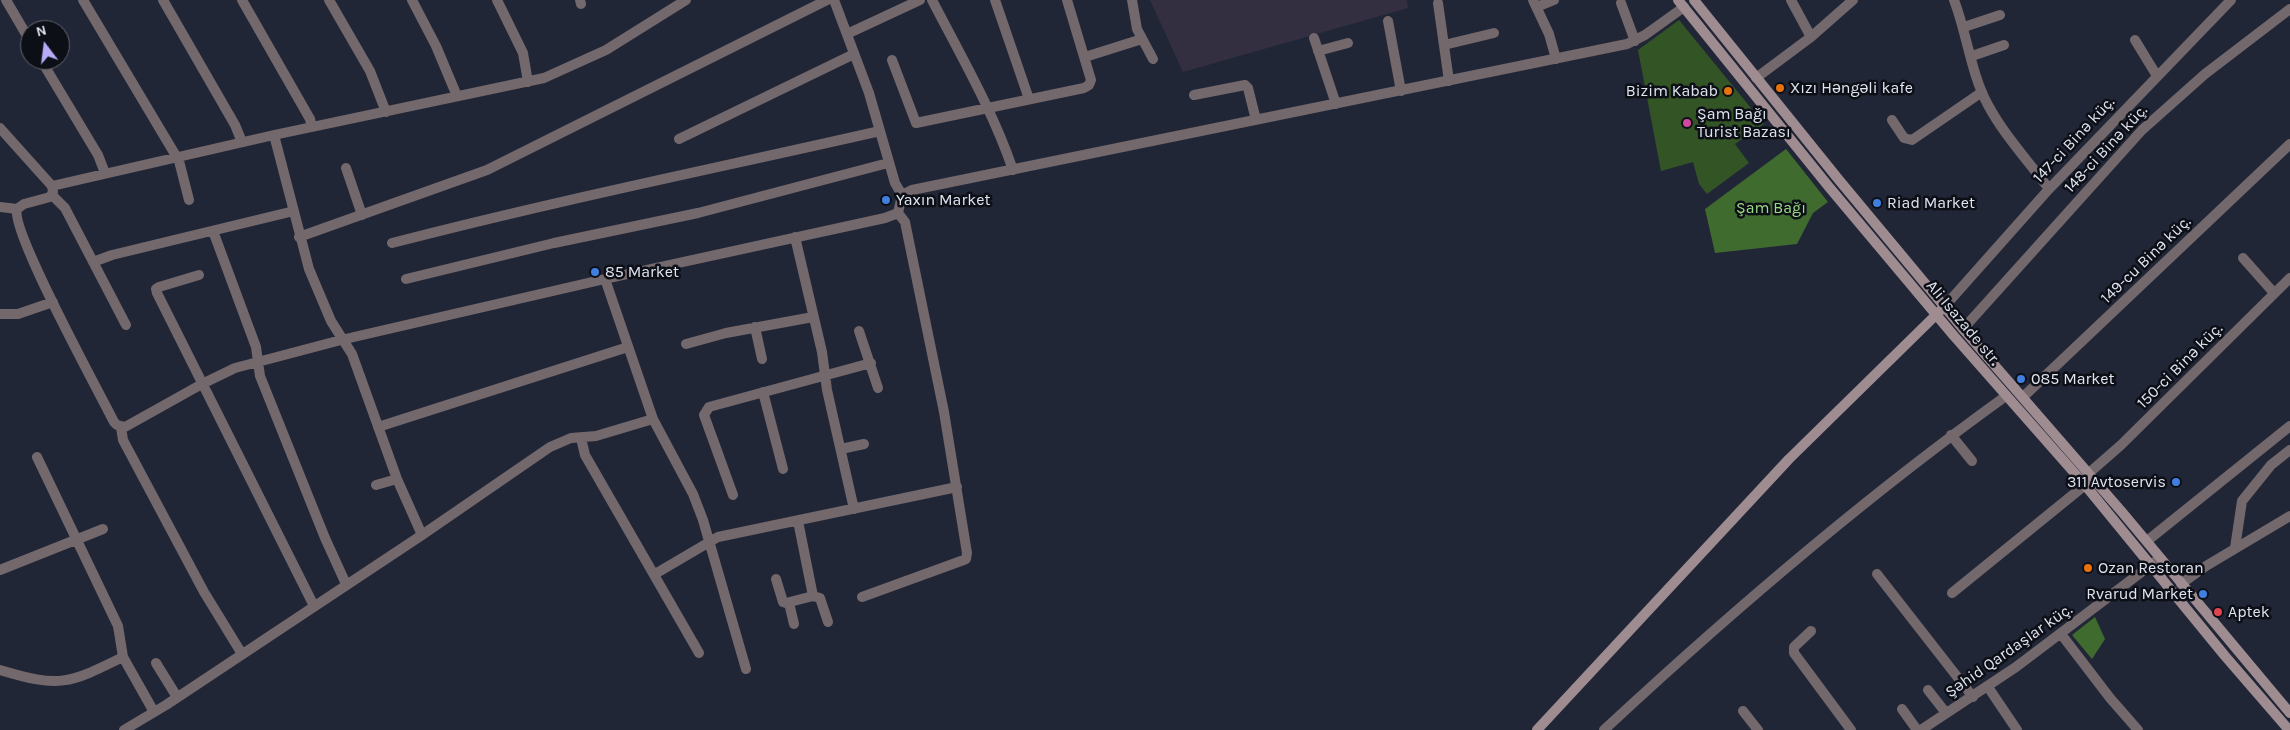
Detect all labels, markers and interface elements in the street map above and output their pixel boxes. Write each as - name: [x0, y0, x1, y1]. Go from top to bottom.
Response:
- north arrow: [20, 20, 70, 70]
- text: N: [34, 21, 48, 41]
- place label: Xızı Həngəli kafe: [1790, 78, 1913, 98]
- place label: Bizim Kabab: [1626, 81, 1718, 101]
- marker: Xızı Həngəli kafe: [1774, 82, 1786, 94]
- marker: Bizim Kabab: [1722, 85, 1734, 97]
- street label: 147-ci Binə küç.: [2029, 93, 2119, 187]
- street label: 148-ci Binə küç.: [2060, 101, 2152, 197]
- place label: Şam Bağı Turist Bazası: [1697, 104, 1791, 142]
- marker: Şam Bağı Turist Bazası: [1681, 117, 1693, 129]
- place label: Yaxın Market: [896, 190, 990, 210]
- place label: Riad Market: [1887, 193, 1975, 213]
- marker: Yaxın Market: [880, 194, 892, 206]
- marker: Riad Market: [1871, 197, 1883, 209]
- park label: Şam Bağı: [1736, 198, 1806, 218]
- street label: 149-cu Binə küç.: [2097, 212, 2195, 308]
- place label: 85 Market: [605, 262, 679, 282]
- marker: 85 Market: [589, 266, 601, 278]
- street label: Ali Isazade str.: [1922, 277, 2004, 369]
- street label: 150-ci Binə küç.: [2133, 319, 2227, 413]
- place label: 085 Market: [2031, 369, 2115, 389]
- marker: 085 Market: [2015, 373, 2027, 385]
- place label: 311 Avtoservis: [2067, 472, 2166, 492]
- marker: 311 Avtoservis: [2170, 476, 2182, 488]
- place label: Ozan Restoran: [2098, 558, 2204, 578]
- marker: Ozan Restoran: [2082, 562, 2094, 574]
- place label: Rvarud Market: [2086, 584, 2193, 604]
- marker: Rvarud Market: [2197, 588, 2209, 600]
- street label: Şəhid Qardaşlar küç.: [1942, 600, 2076, 702]
- place label: Aptek: [2228, 602, 2270, 622]
- marker: Aptek: [2212, 606, 2224, 618]

